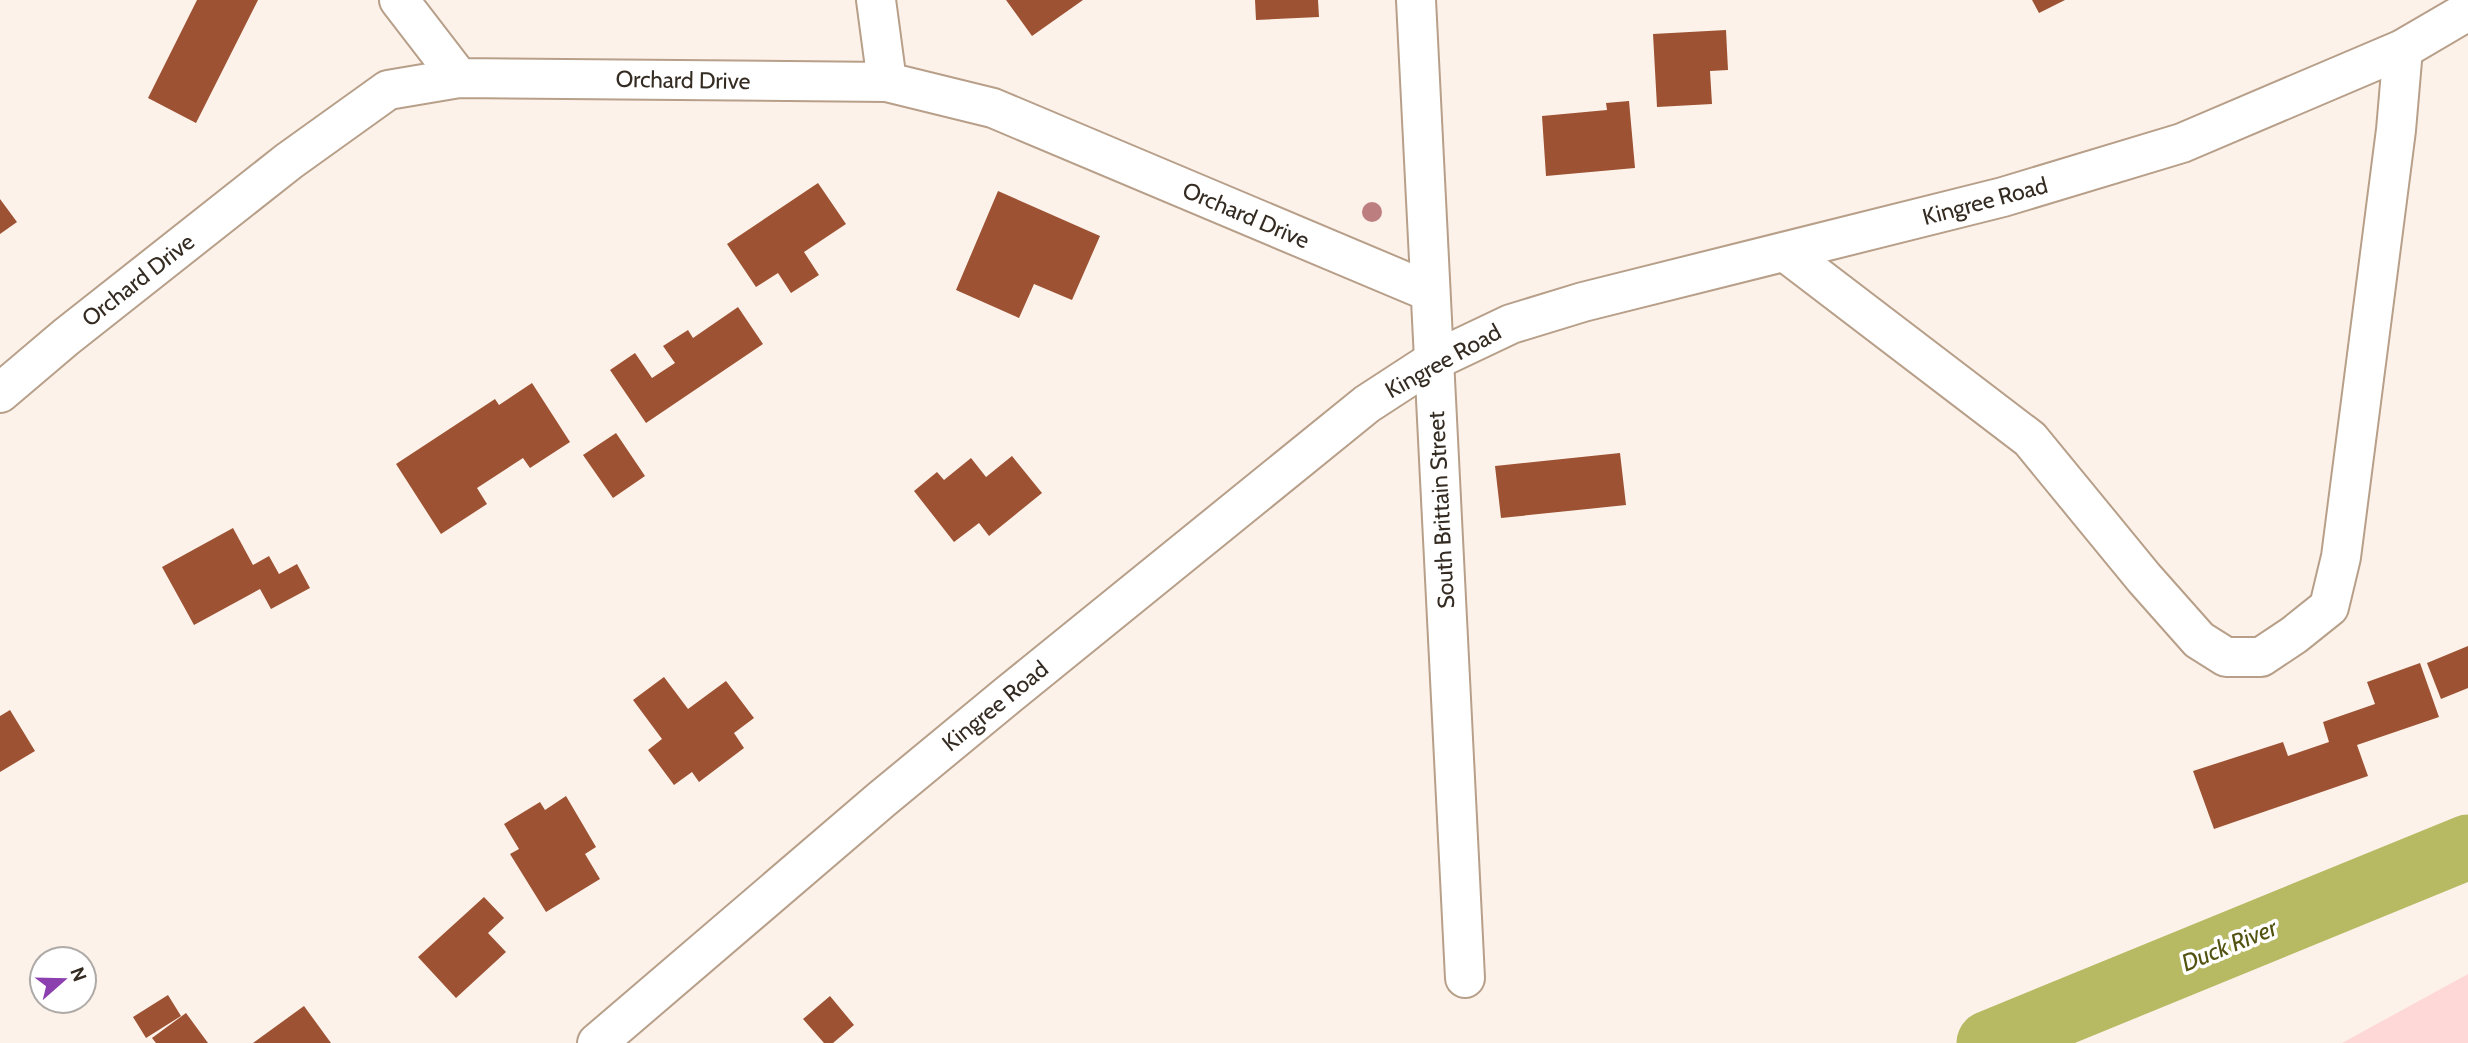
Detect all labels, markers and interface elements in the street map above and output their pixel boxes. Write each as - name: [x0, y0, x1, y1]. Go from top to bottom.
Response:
- street label: Orchard Drive: [615, 65, 751, 95]
- street label: Kingree Road: [1919, 171, 2051, 231]
- street label: Orchard Drive: [1178, 176, 1314, 254]
- street label: Orchard Drive: [76, 227, 200, 333]
- street label: Kingree Road: [1380, 318, 1506, 404]
- street label: South Brittain Street: [1422, 410, 1460, 610]
- street label: Kingree Road: [936, 655, 1054, 757]
- water label: Duck River: [2177, 912, 2282, 977]
- north arrow: [28, 945, 98, 1015]
- text: N: [65, 964, 92, 985]

